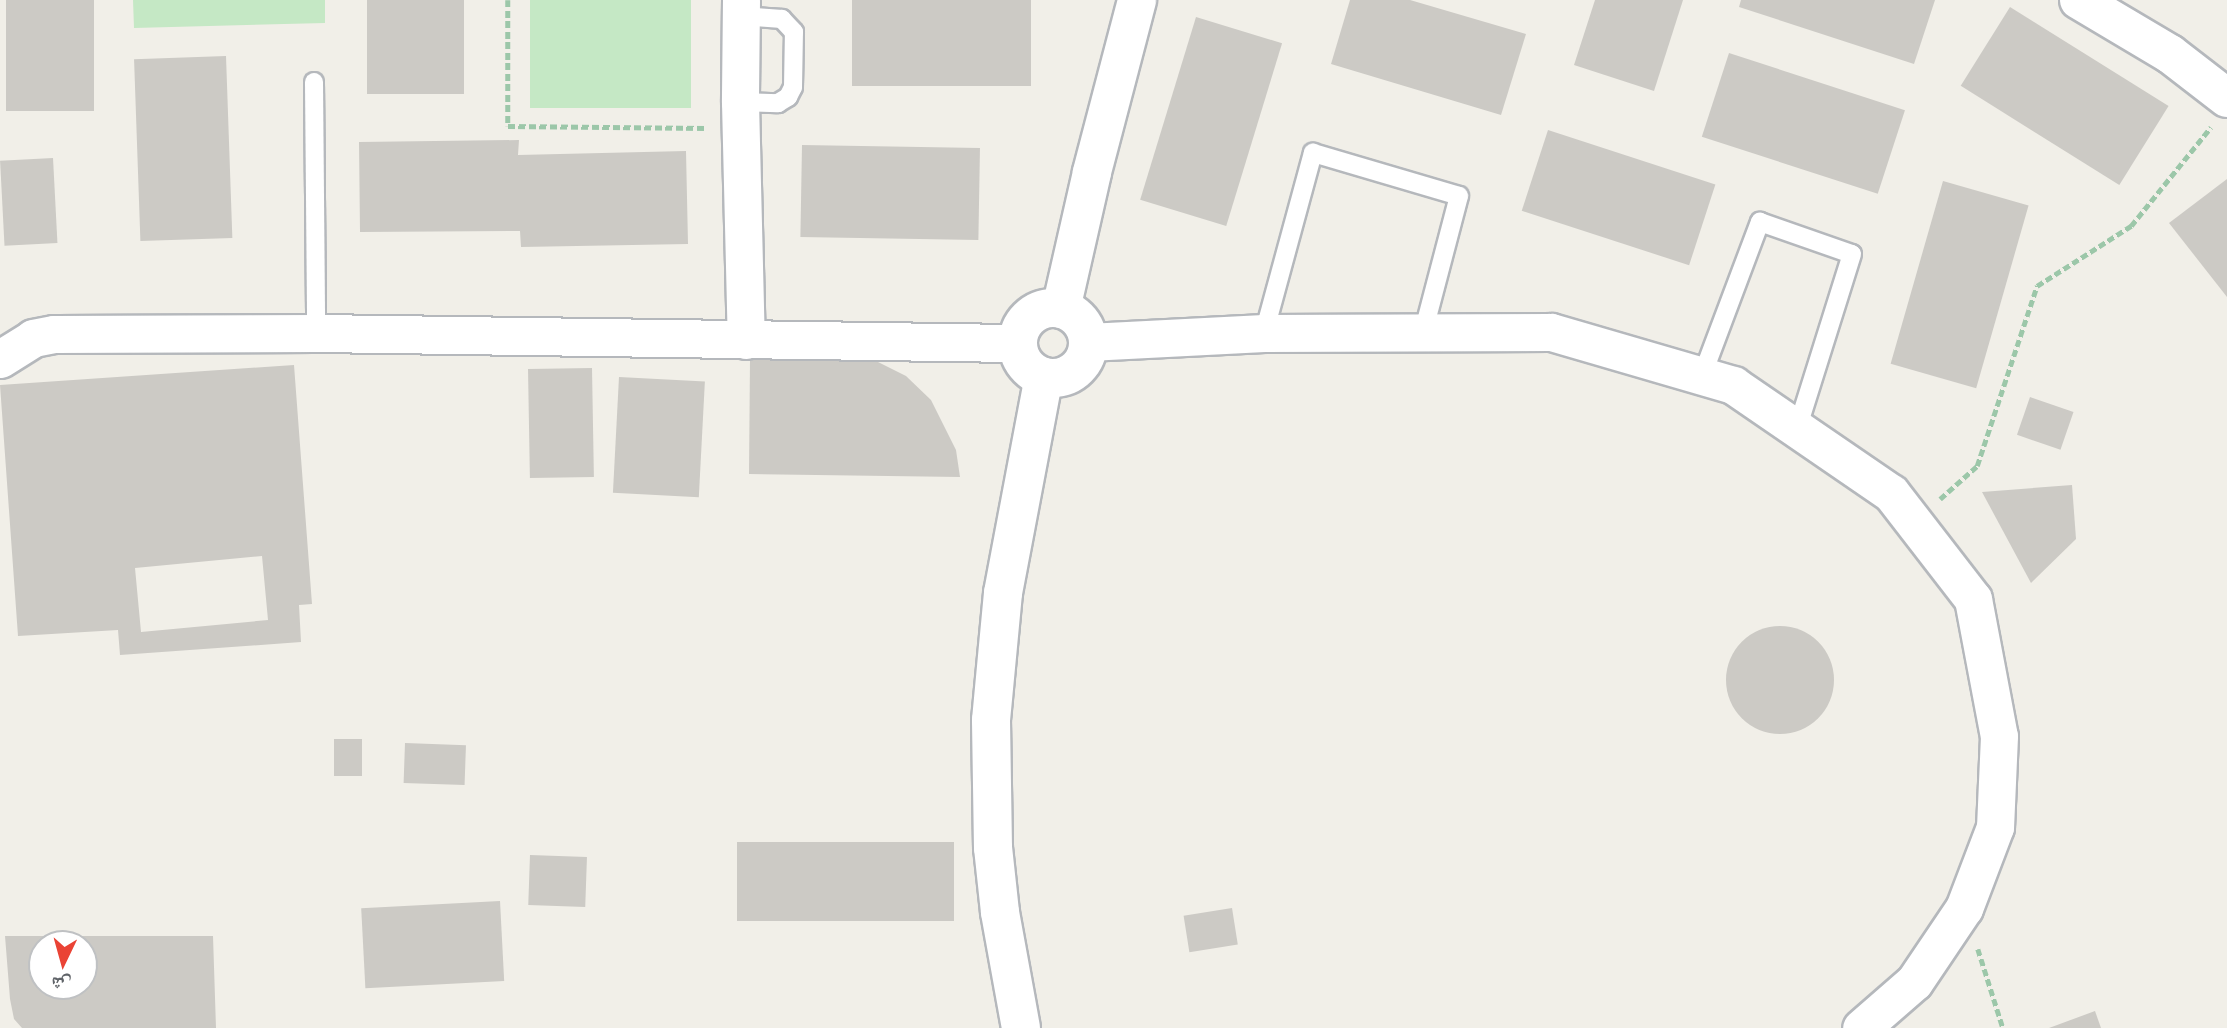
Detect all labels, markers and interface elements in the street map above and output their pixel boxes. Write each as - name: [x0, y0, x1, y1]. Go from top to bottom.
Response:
- north arrow: [28, 930, 98, 1000]
- text: ش: [50, 972, 72, 996]

